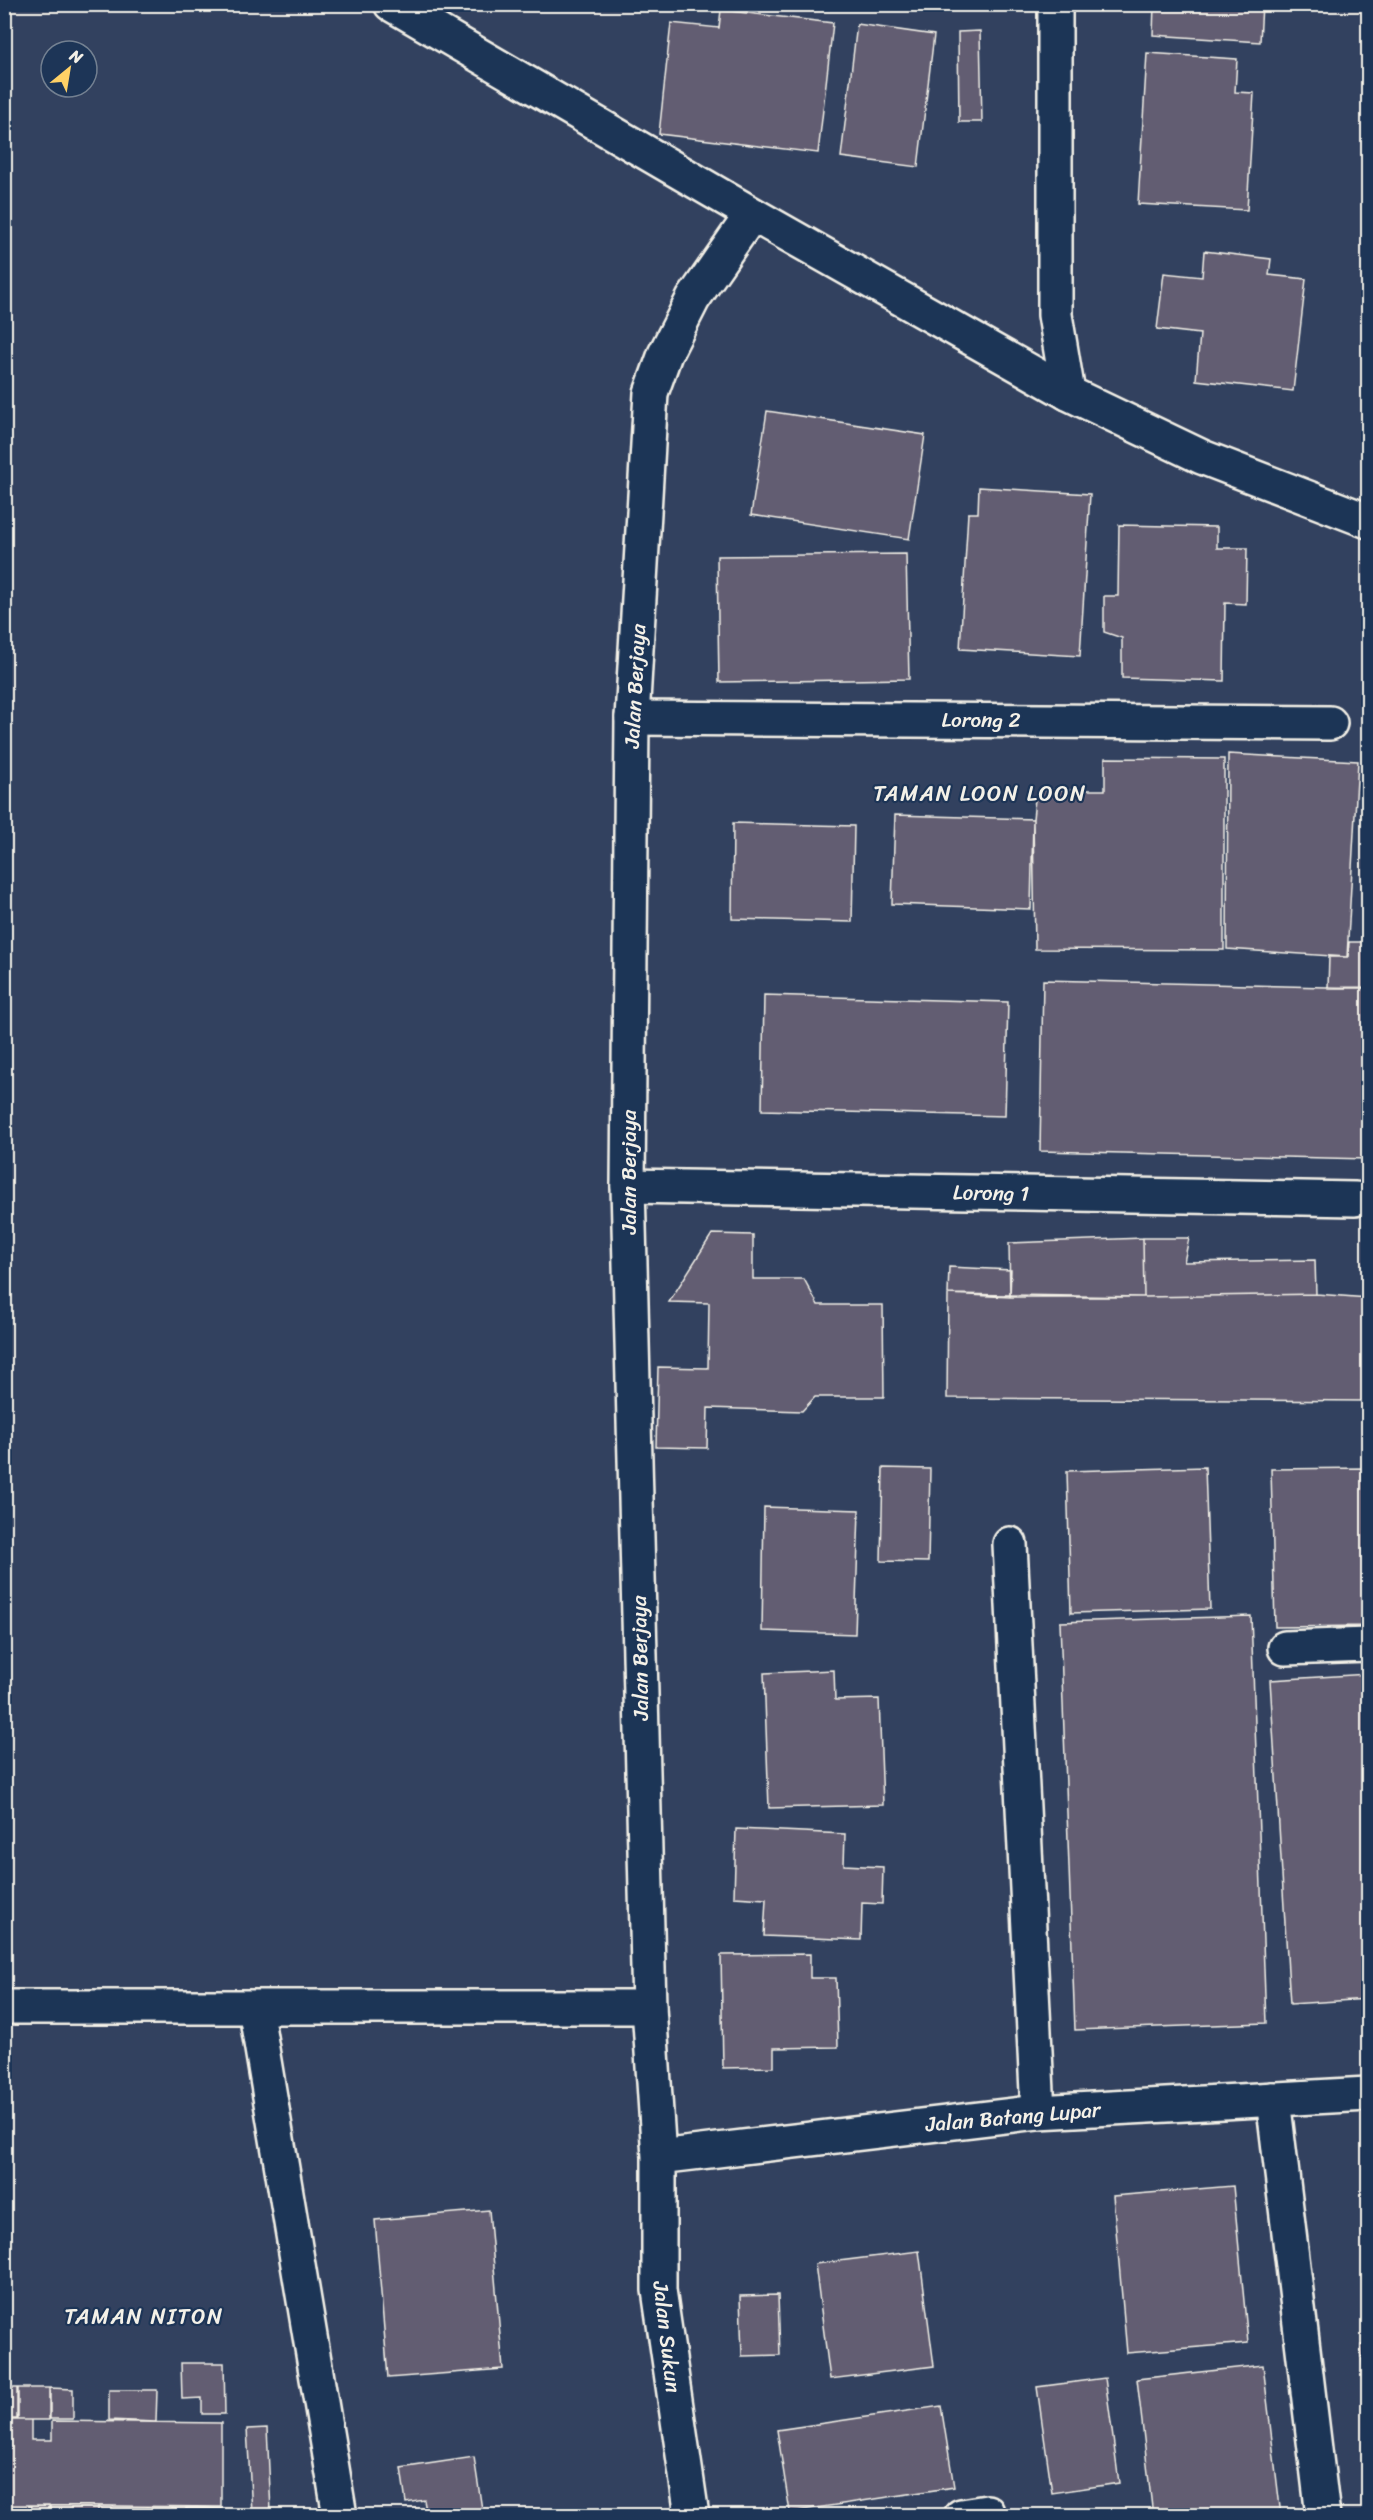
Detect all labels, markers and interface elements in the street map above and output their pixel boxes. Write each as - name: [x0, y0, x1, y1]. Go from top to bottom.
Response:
- north arrow: [39, 39, 99, 99]
- text: N: [63, 41, 89, 72]
- street label: Jalan Berjaya: [613, 622, 657, 750]
- street label: Lorong 2: [941, 701, 1021, 739]
- district label: TAMAN LOON LOON: [873, 774, 1087, 813]
- street label: Jalan Berjaya: [610, 1109, 648, 1235]
- street label: Lorong 1: [953, 1173, 1029, 1213]
- street label: Jalan Berjaya: [620, 1595, 660, 1722]
- street label: Jalan Batang Lupar: [923, 2090, 1103, 2144]
- street label: Jalan Sukun: [641, 2278, 693, 2395]
- district label: TAMAN NITON: [64, 2297, 224, 2336]

